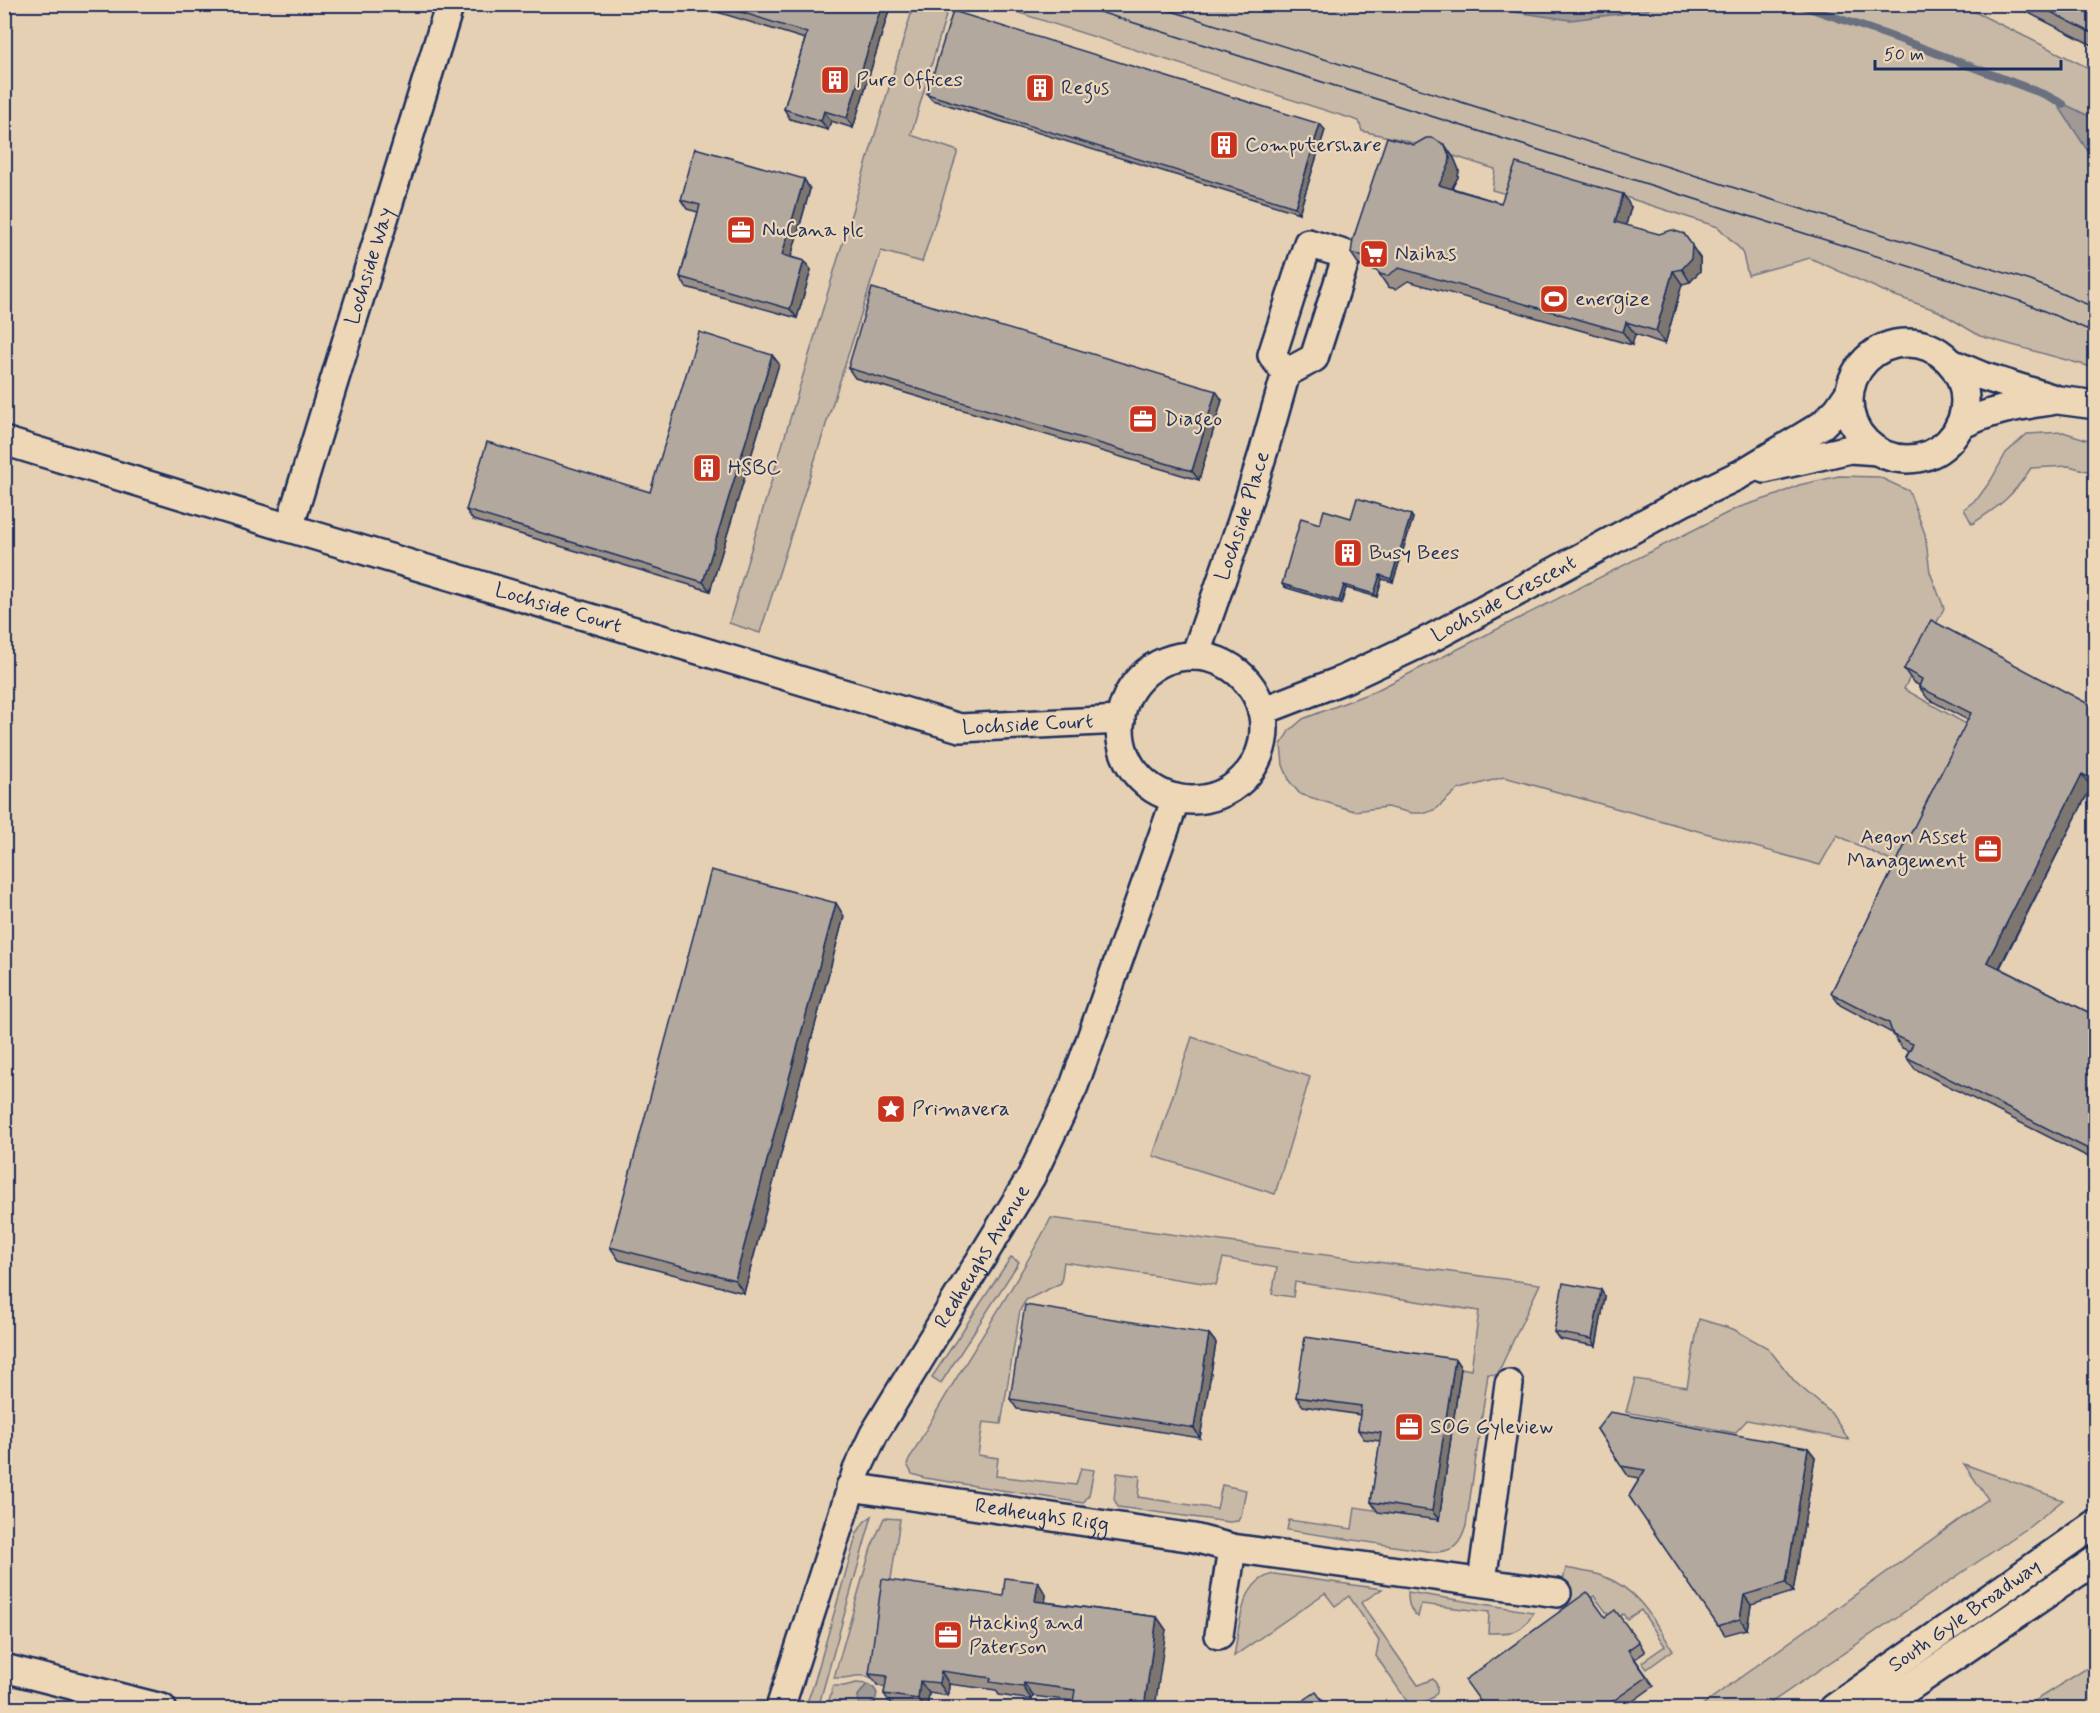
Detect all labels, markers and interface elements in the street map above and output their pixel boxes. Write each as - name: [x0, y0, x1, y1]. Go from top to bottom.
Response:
- scale bar: [1875, 33, 2061, 71]
- text: 50 m: [1884, 43, 1924, 67]
- building icon: Pure Offices: [819, 64, 851, 96]
- place label: Pure Offices: [856, 66, 963, 94]
- building icon: Regus: [1024, 72, 1056, 104]
- place label: Regus: [1061, 74, 1109, 104]
- building icon: Computershare: [1208, 129, 1240, 161]
- place label: Computershare: [1245, 131, 1382, 159]
- street label: Lochside Way: [338, 204, 401, 328]
- office icon: NuCana plc: [725, 214, 757, 246]
- place label: NuCana plc: [762, 216, 864, 244]
- supermarket icon: Naihas: [1358, 238, 1390, 270]
- place label: Naihas: [1395, 240, 1457, 268]
- sports icon: energize: [1538, 283, 1570, 315]
- place label: energize: [1575, 285, 1650, 314]
- office icon: Diageo: [1127, 403, 1159, 435]
- place label: Diageo: [1164, 405, 1222, 435]
- street label: Lochside Place: [1208, 448, 1277, 584]
- building icon: HSBC: [691, 452, 723, 484]
- place label: HSBC: [728, 454, 781, 482]
- building icon: Busy Bees: [1332, 537, 1364, 569]
- place label: Busy Bees: [1369, 539, 1459, 567]
- street label: Lochside Crescent: [1427, 548, 1581, 649]
- street label: Lochside Court: [491, 576, 625, 640]
- street label: Lochside Court: [962, 707, 1094, 742]
- place label: Aegon Asset Management: [1847, 823, 1967, 876]
- office icon: Aegon Asset Management: [1972, 833, 2004, 865]
- place icon: Primavera: [875, 1093, 907, 1125]
- place label: Primavera: [912, 1095, 1010, 1123]
- street label: Redheughs Avenue: [928, 1179, 1037, 1334]
- office icon: SOG Gyleview: [1393, 1411, 1425, 1443]
- place label: SOG Gyleview: [1430, 1413, 1553, 1441]
- street label: Redheughs Rigg: [973, 1492, 1111, 1540]
- street label: South Gyle Broadway: [1883, 1552, 2046, 1679]
- place label: Hacking and Paterson: [969, 1609, 1083, 1661]
- office icon: Hacking and Paterson: [932, 1619, 964, 1651]

